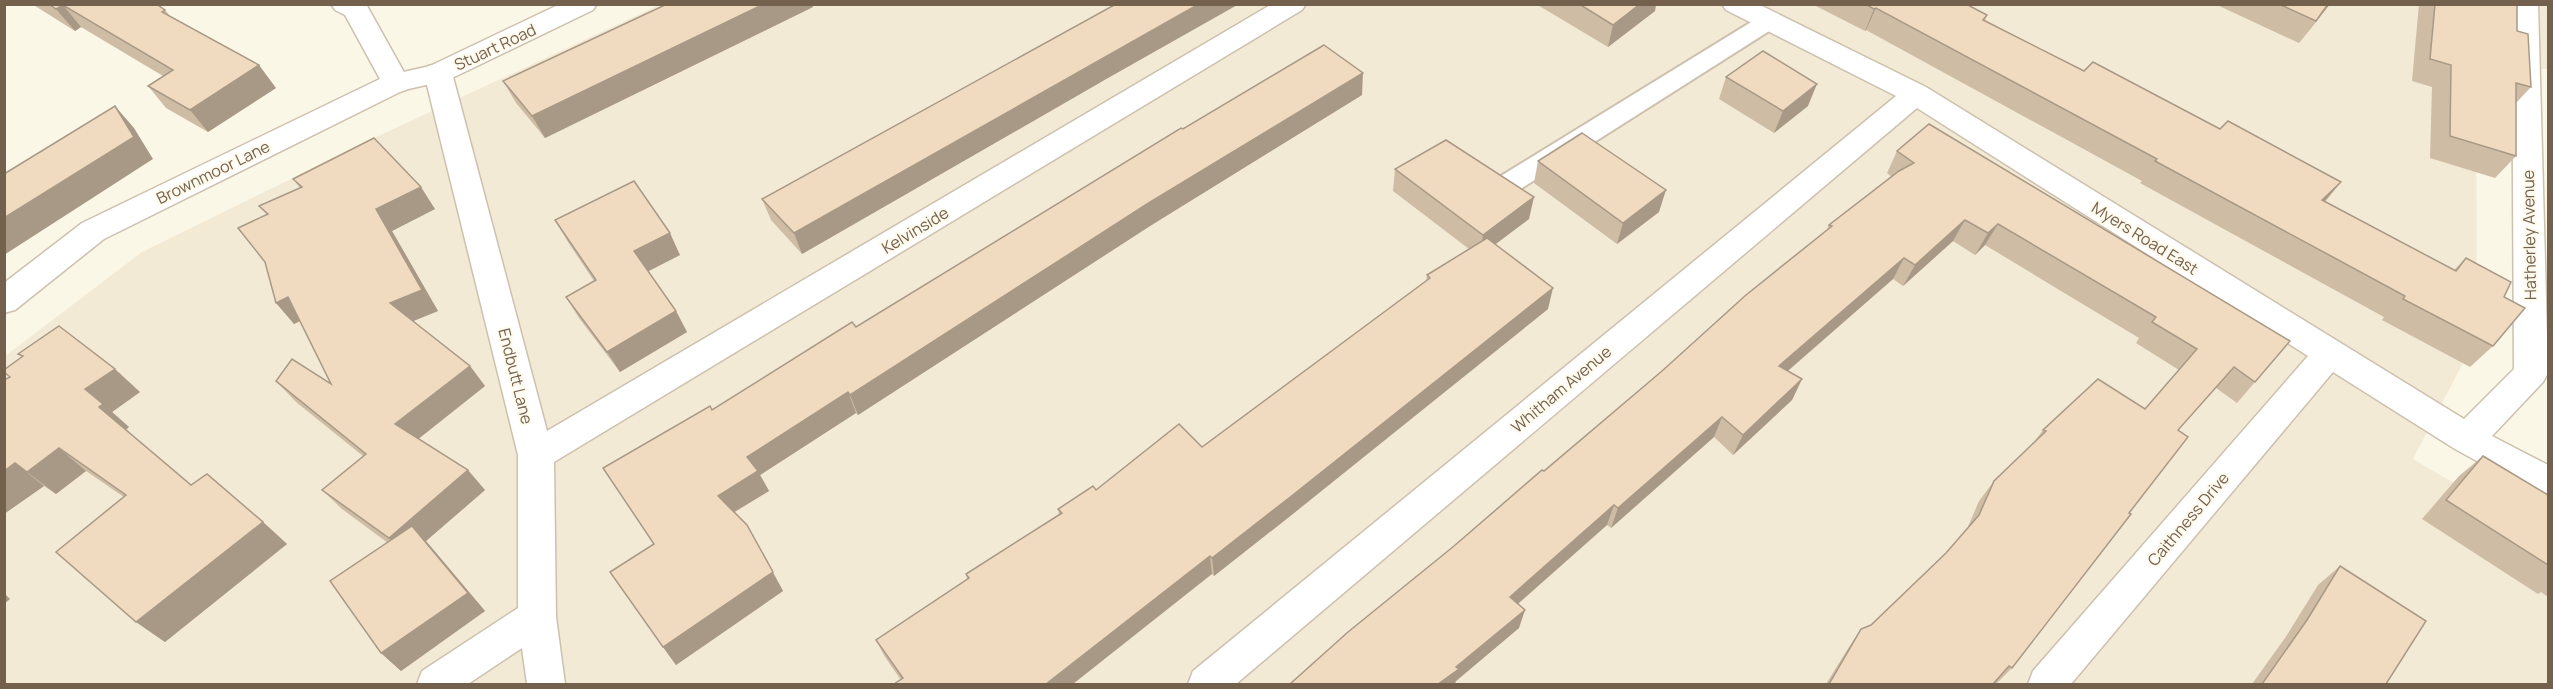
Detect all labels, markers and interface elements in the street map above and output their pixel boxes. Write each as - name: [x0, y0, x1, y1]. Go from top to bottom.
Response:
- street label: Stuart Road: [450, 18, 540, 76]
- street label: Brownmoor Lane: [153, 135, 273, 209]
- street label: Hatherley Avenue: [2517, 170, 2541, 300]
- street label: Myers Road East: [2087, 196, 2203, 280]
- street label: Kelvinside: [877, 201, 953, 259]
- street label: Endbutt Lane: [493, 326, 539, 426]
- street label: Whitham Avenue: [1506, 341, 1616, 437]
- street label: Caithness Drive: [2142, 467, 2234, 571]

